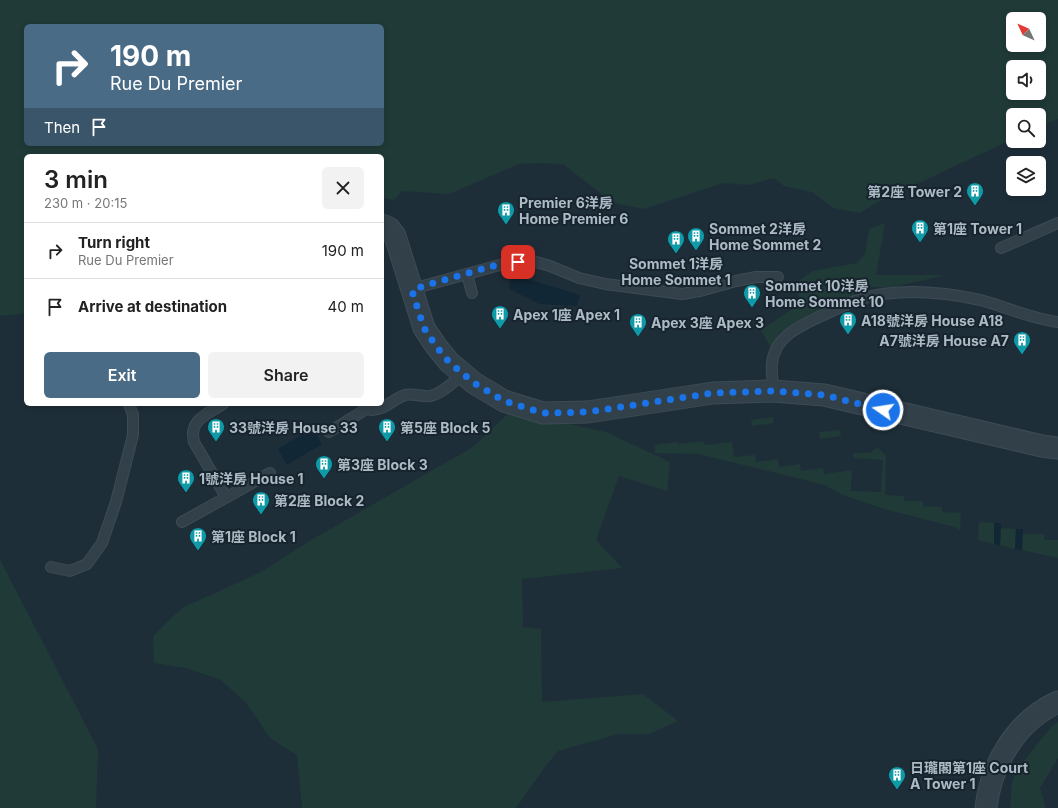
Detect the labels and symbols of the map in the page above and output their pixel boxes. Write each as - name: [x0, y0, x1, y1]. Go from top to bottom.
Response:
- north arrow: [1006, 12, 1046, 52]
- building icon: 第2座 Tower 2: [965, 181, 985, 206]
- place label: 第2座 Tower 2: [867, 183, 962, 200]
- place label: Premier 6洋房 Home Premier 6: [519, 194, 628, 227]
- building icon: Premier 6洋房 Home Premier 6: [496, 200, 516, 225]
- building icon: 第1座 Tower 1: [910, 218, 930, 243]
- place label: Sommet 2洋房 Home Sommet 2: [709, 220, 822, 253]
- place label: 第1座 Tower 1: [933, 220, 1022, 237]
- building icon: Sommet 2洋房 Home Sommet 2: [686, 226, 706, 251]
- building icon: Sommet 1洋房 Home Sommet 1: [666, 229, 686, 254]
- pin: [501, 245, 535, 279]
- place label: Sommet 1洋房 Home Sommet 1: [621, 255, 731, 288]
- place label: Sommet 10洋房 Home Sommet 10: [765, 277, 884, 310]
- building icon: Sommet 10洋房 Home Sommet 10: [742, 283, 762, 308]
- building icon: Apex 1座 Apex 1: [490, 304, 510, 329]
- place label: Apex 1座 Apex 1: [513, 306, 620, 323]
- building icon: A18號洋房 House A18: [838, 310, 858, 335]
- building icon: Apex 3座 Apex 3: [628, 312, 648, 337]
- place label: A18號洋房 House A18: [861, 312, 1003, 329]
- place label: Apex 3座 Apex 3: [651, 314, 764, 331]
- building icon: A7號洋房 House A7: [1012, 330, 1032, 355]
- place label: A7號洋房 House A7: [879, 332, 1009, 349]
- position arrow: [862, 389, 904, 431]
- building icon: 33號洋房 House 33: [206, 417, 226, 442]
- building icon: 第5座 Block 5: [377, 417, 397, 442]
- place label: 33號洋房 House 33: [229, 419, 358, 436]
- place label: 第5座 Block 5: [400, 419, 491, 436]
- building icon: 第3座 Block 3: [314, 454, 334, 479]
- place label: 第3座 Block 3: [337, 456, 428, 473]
- building icon: 1號洋房 House 1: [176, 468, 196, 493]
- place label: 1號洋房 House 1: [199, 470, 304, 487]
- building icon: 第2座 Block 2: [251, 490, 271, 515]
- place label: 第2座 Block 2: [274, 492, 364, 509]
- building icon: 第1座 Block 1: [188, 526, 208, 551]
- place label: 第1座 Block 1: [211, 528, 296, 545]
- place label: 日瓏閣第1座 Court A Tower 1: [910, 759, 1028, 792]
- building icon: 日瓏閣第1座 Court A Tower 1: [887, 765, 907, 790]

